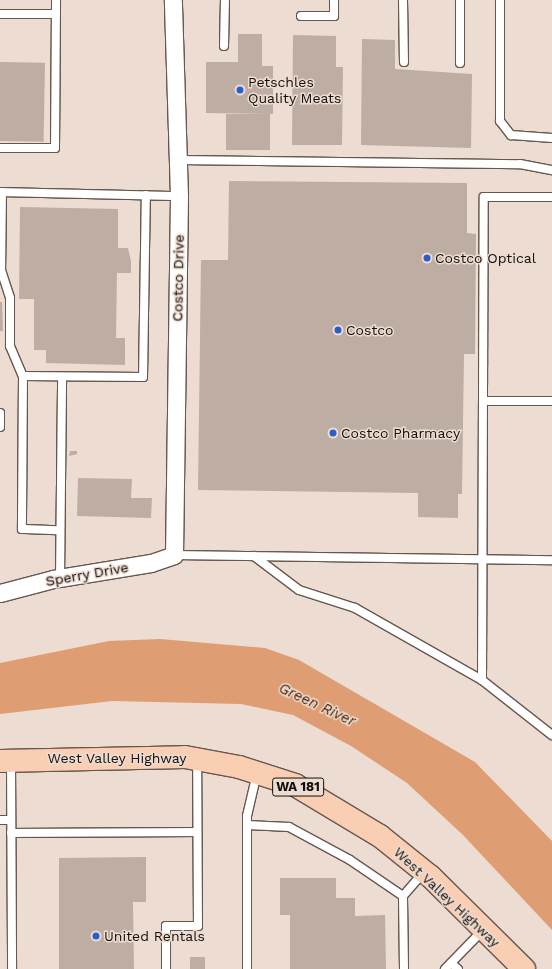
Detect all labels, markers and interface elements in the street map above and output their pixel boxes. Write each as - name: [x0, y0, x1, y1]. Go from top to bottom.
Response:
- place label: Petschles Quality Meats: [248, 74, 342, 106]
- marker: Petschles Quality Meats: [235, 85, 245, 95]
- street label: Costco Drive: [169, 234, 187, 322]
- place label: Costco Optical: [435, 250, 536, 266]
- marker: Costco Optical: [422, 253, 432, 263]
- place label: Costco: [346, 322, 393, 338]
- marker: Costco: [333, 325, 343, 335]
- place label: Costco Pharmacy: [341, 425, 460, 441]
- marker: Costco Pharmacy: [328, 428, 338, 438]
- street label: Sperry Drive: [44, 558, 130, 590]
- water label: Green River: [276, 679, 358, 731]
- street label: West Valley Highway: [47, 750, 187, 766]
- road number: WA 181: [271, 776, 325, 798]
- street label: West Valley Highway: [390, 843, 504, 951]
- place label: United Rentals: [104, 928, 205, 944]
- marker: United Rentals: [91, 931, 101, 941]

